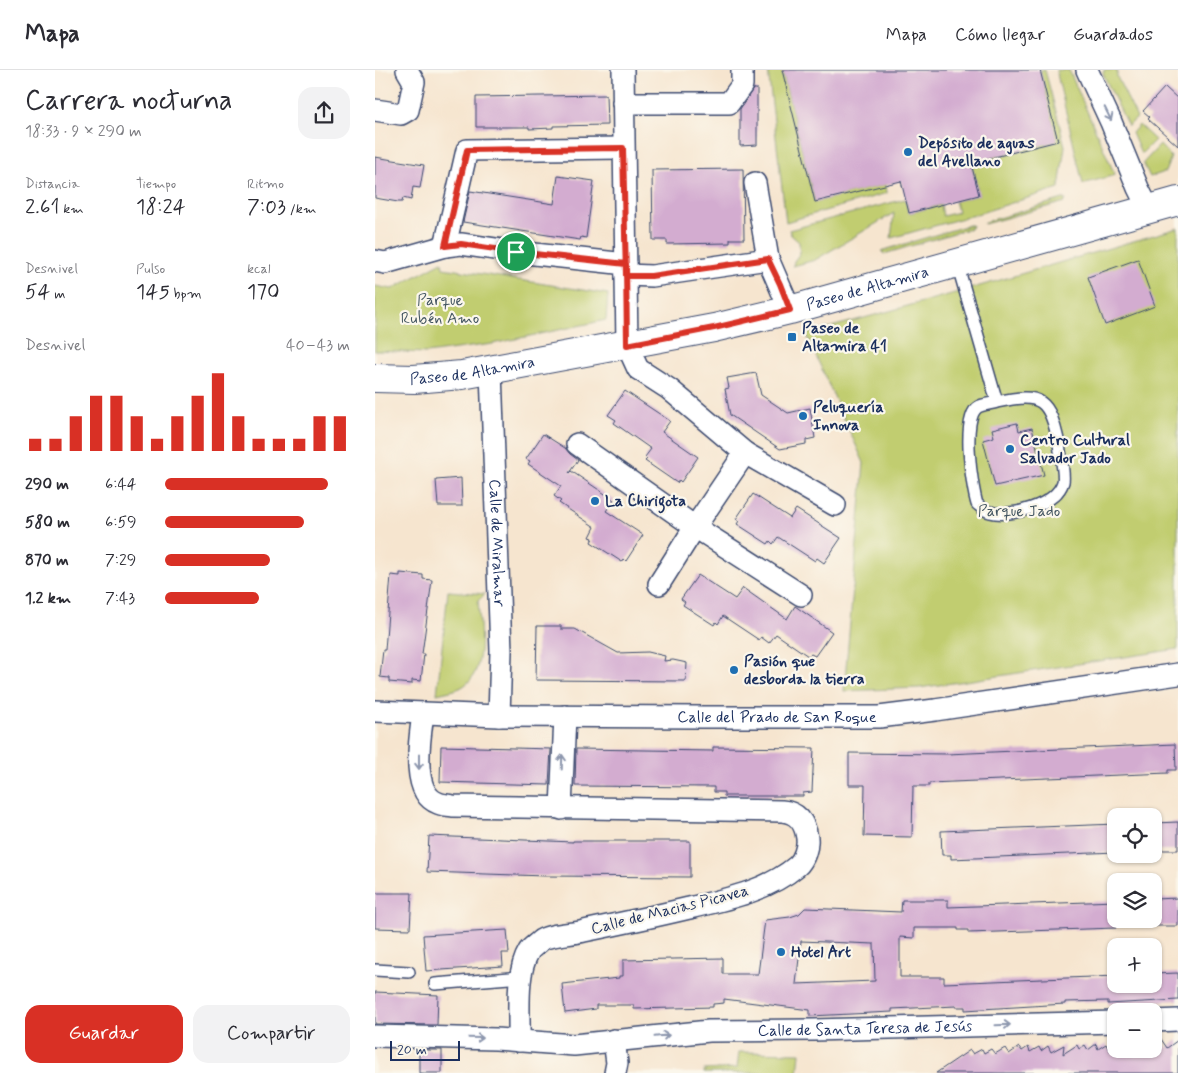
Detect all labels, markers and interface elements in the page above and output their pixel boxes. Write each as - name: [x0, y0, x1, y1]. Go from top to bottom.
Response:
- text: Mapa: [25, 19, 80, 50]
- text: Mapa: [886, 23, 927, 47]
- text: Cómo llegar: [955, 23, 1045, 47]
- text: Guardados: [1073, 23, 1153, 47]
- text: Carrera nocturna: [25, 83, 233, 120]
- button: share: [298, 87, 350, 139]
- one-way arrow: [1103, 106, 1113, 121]
- text: 18:33 · 9 × 290 m: [25, 121, 142, 142]
- place label: Depósito de aguas del Avellano: [918, 133, 1035, 172]
- marker: Depósito de aguas del Avellano: [902, 146, 914, 158]
- text: Distancia: [25, 175, 80, 193]
- text: Tiempo: [136, 175, 176, 193]
- text: Ritmo: [247, 175, 284, 193]
- text: 2.61: [25, 193, 59, 221]
- text: 18:24: [136, 193, 186, 221]
- text: 7:03: [247, 193, 286, 221]
- text: km: [59, 200, 84, 218]
- text: /km: [286, 200, 316, 218]
- pin: [495, 231, 537, 273]
- icon: arrive: [502, 238, 530, 266]
- text: Desnivel: [25, 260, 78, 278]
- text: Pulso: [136, 260, 165, 278]
- text: kcal: [247, 260, 271, 278]
- street label: Paseo de Altamira: [804, 261, 931, 315]
- text: 54: [25, 278, 50, 306]
- text: 145: [136, 278, 170, 306]
- text: 170: [247, 278, 280, 306]
- text: m: [50, 285, 65, 303]
- text: bpm: [170, 285, 202, 303]
- park label: Parque Rubén Amo: [401, 290, 479, 329]
- place label: Paseo de Altamira 41: [802, 318, 887, 357]
- marker: Paseo de Altamira 41: [786, 331, 798, 343]
- text: Desnivel: [25, 335, 85, 356]
- text: 40–43 m: [286, 335, 350, 356]
- street label: Paseo de Altamira: [409, 351, 537, 390]
- place label: Peluquería Innova: [813, 397, 884, 436]
- marker: Peluquería Innova: [797, 410, 809, 422]
- place label: Centro Cultural Salvador Jado: [1020, 430, 1130, 469]
- marker: Centro Cultural Salvador Jado: [1004, 443, 1016, 455]
- text: 290 m: [25, 474, 69, 495]
- text: 6:44: [105, 474, 137, 495]
- street label: Calle de Miralmar: [484, 479, 510, 608]
- place label: La Chirigota: [605, 491, 686, 514]
- marker: La Chirigota: [589, 495, 601, 507]
- park label: Parque Jado: [978, 501, 1060, 522]
- text: 580 m: [25, 512, 70, 533]
- text: 6:59: [105, 512, 137, 533]
- text: 870 m: [25, 550, 69, 571]
- text: 7:29: [105, 550, 136, 571]
- text: 1.2 km: [25, 588, 71, 609]
- text: 7:43: [105, 588, 135, 609]
- place label: Pasión que desborda la tierra: [744, 651, 865, 690]
- marker: Pasión que desborda la tierra: [728, 664, 740, 676]
- street label: Calle del Prado de San Roque: [677, 706, 877, 728]
- one-way arrow: [414, 754, 424, 770]
- one-way arrow: [558, 754, 567, 770]
- map controls: [1107, 808, 1162, 1058]
- button: locate: [1107, 808, 1162, 863]
- button: layers: [1107, 873, 1162, 928]
- street label: Calle de Macias Picavea: [589, 880, 751, 940]
- button: +: [1107, 938, 1162, 993]
- place label: Hotel Art: [791, 942, 851, 963]
- marker: Hotel Art: [775, 946, 787, 958]
- button: −: [1107, 1003, 1162, 1058]
- button: Guardar: [25, 1005, 183, 1063]
- button: Compartir: [193, 1005, 350, 1063]
- street label: Calle de Santa Teresa de Jesús: [758, 1015, 972, 1041]
- one-way arrow: [994, 1020, 1010, 1029]
- one-way arrow: [653, 1031, 669, 1041]
- one-way arrow: [468, 1033, 484, 1043]
- scale bar: [390, 1038, 460, 1061]
- text: 20 m: [397, 1041, 427, 1059]

